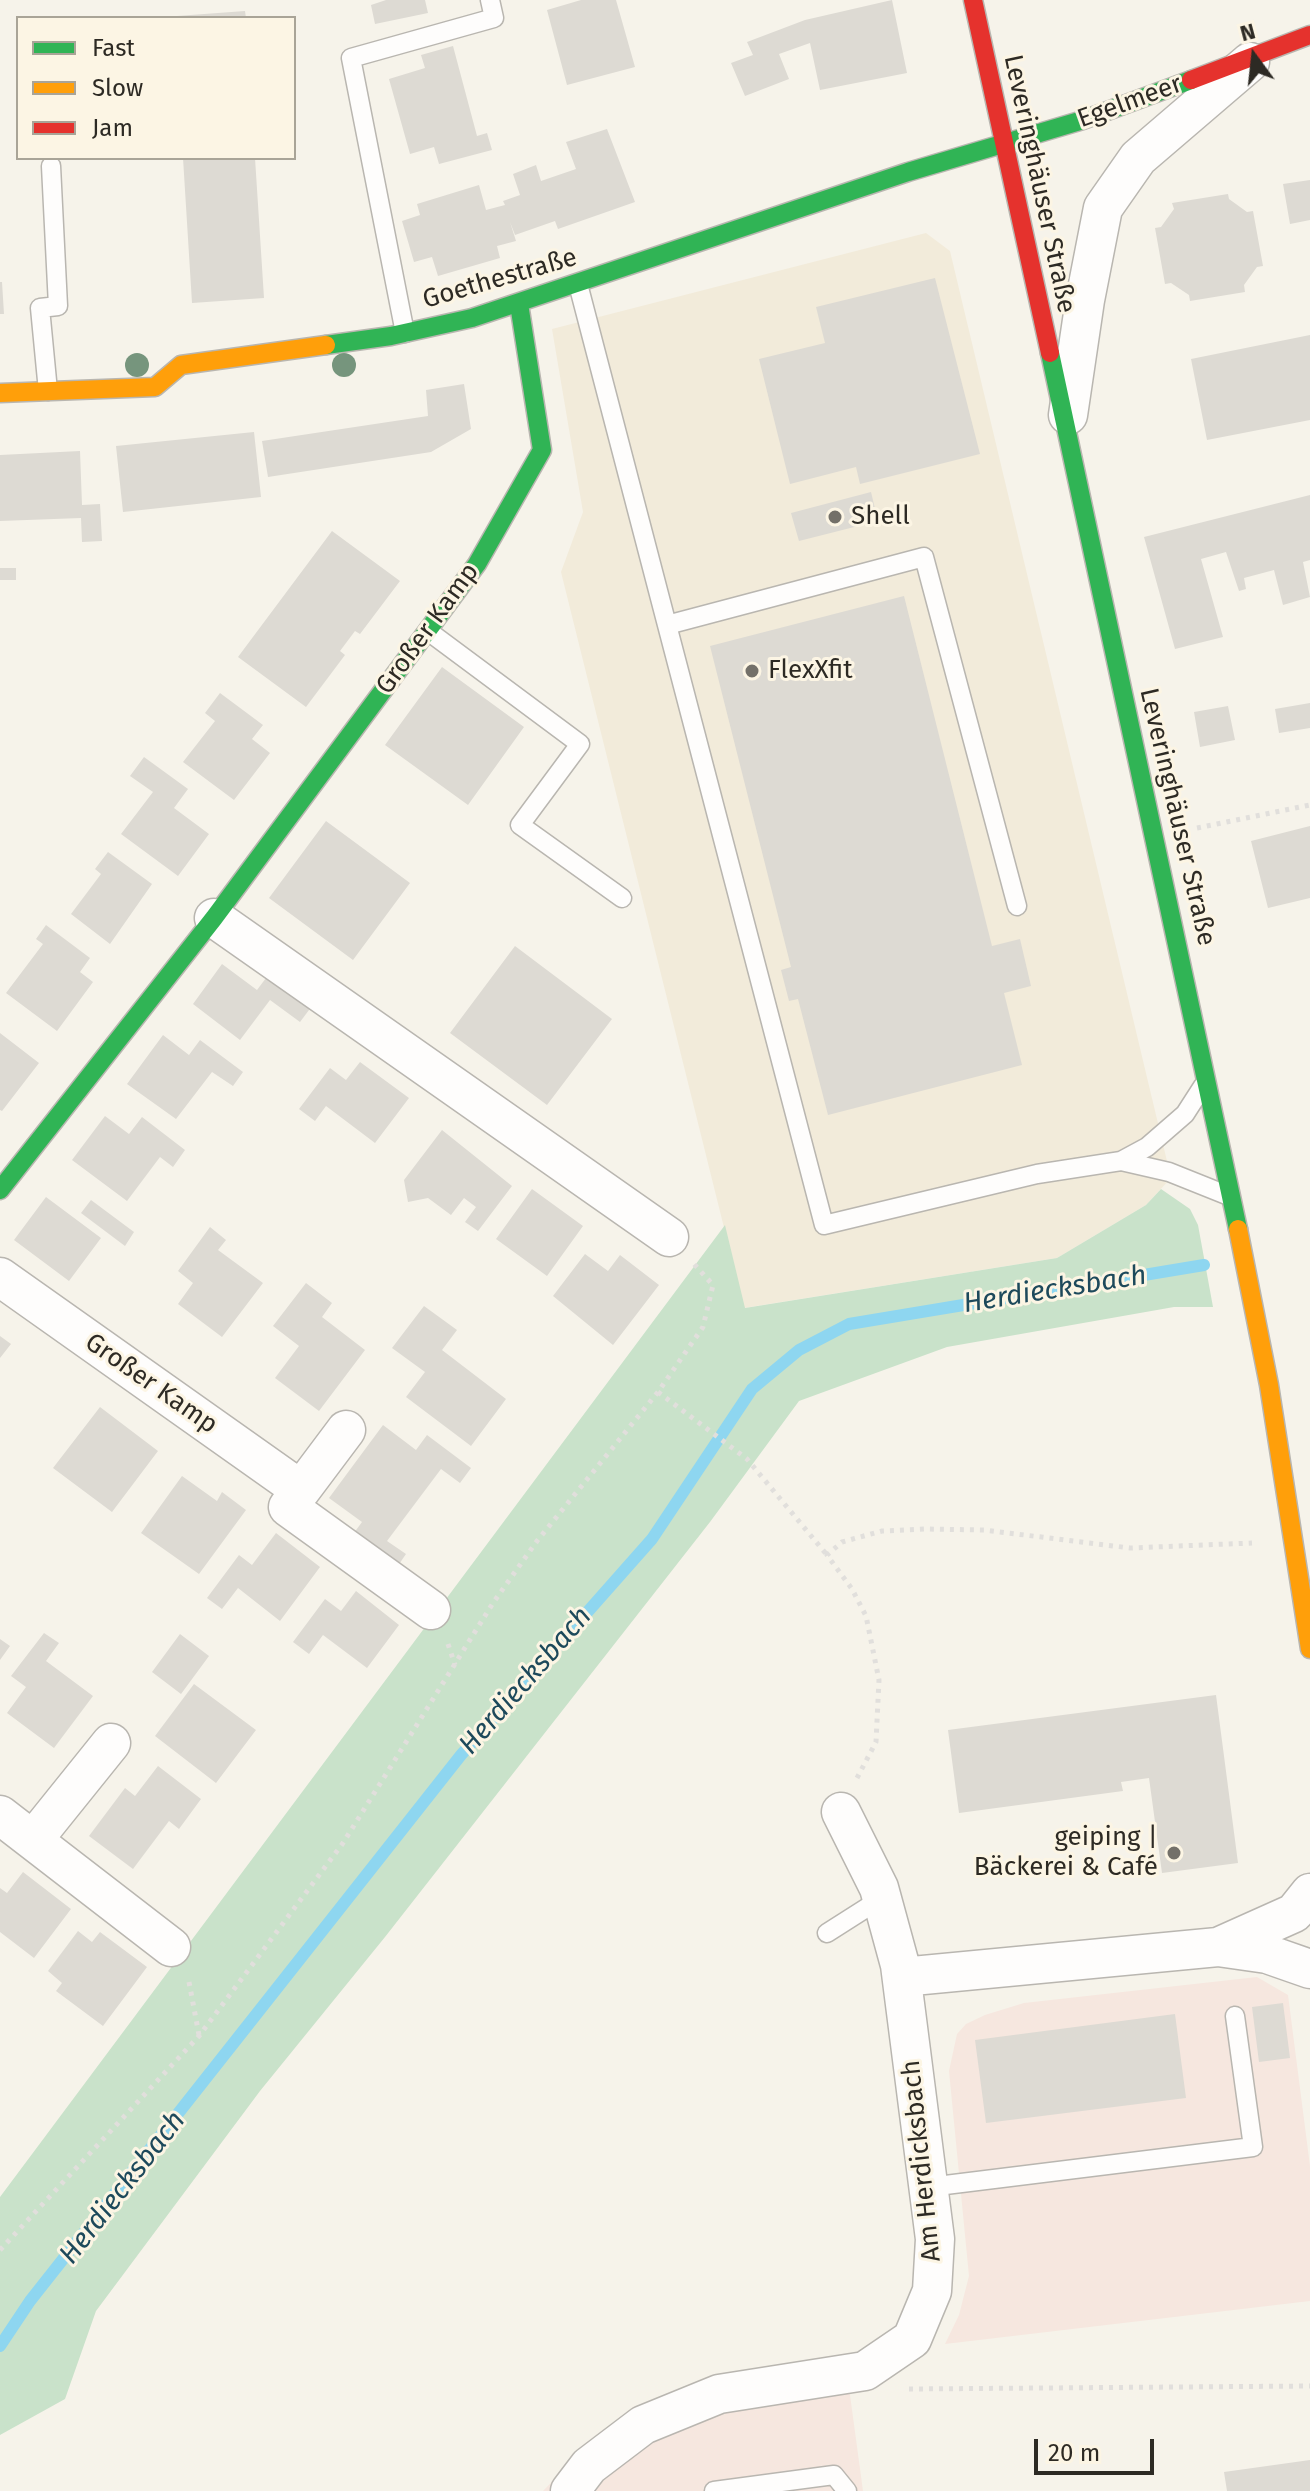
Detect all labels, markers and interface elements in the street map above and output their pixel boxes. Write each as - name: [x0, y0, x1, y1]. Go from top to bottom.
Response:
- legend: [16, 16, 296, 160]
- north arrow: [1214, 16, 1294, 96]
- text: N: [1237, 17, 1258, 47]
- text: Fast: [92, 34, 135, 62]
- street label: Leveringhäuser Straße: [996, 52, 1082, 316]
- street label: Egelmeer: [1073, 69, 1187, 135]
- text: Slow: [92, 74, 143, 102]
- text: Jam: [92, 114, 133, 142]
- street label: Goethestraße: [419, 242, 581, 316]
- place label: Shell: [851, 501, 910, 533]
- marker: Shell: [826, 508, 844, 526]
- street label: Großer Kamp: [370, 557, 486, 701]
- place label: FlexXfit: [768, 655, 853, 687]
- marker: FlexXfit: [743, 662, 761, 680]
- street label: Leveringhäuser Straße: [1132, 685, 1222, 949]
- water label: Herdiecksbach: [961, 1259, 1149, 1321]
- street label: Großer Kamp: [79, 1327, 223, 1441]
- water label: Herdiecksbach: [453, 1600, 599, 1762]
- place label: geiping | Bäckerei & Café: [974, 1822, 1158, 1884]
- marker: geiping | Bäckerei & Café: [1165, 1844, 1183, 1862]
- street label: Am Herdicksbach: [896, 2059, 948, 2263]
- water label: Herdiecksbach: [53, 2105, 193, 2271]
- scale bar: [1038, 2423, 1158, 2473]
- text: 20 m: [1048, 2439, 1100, 2467]

